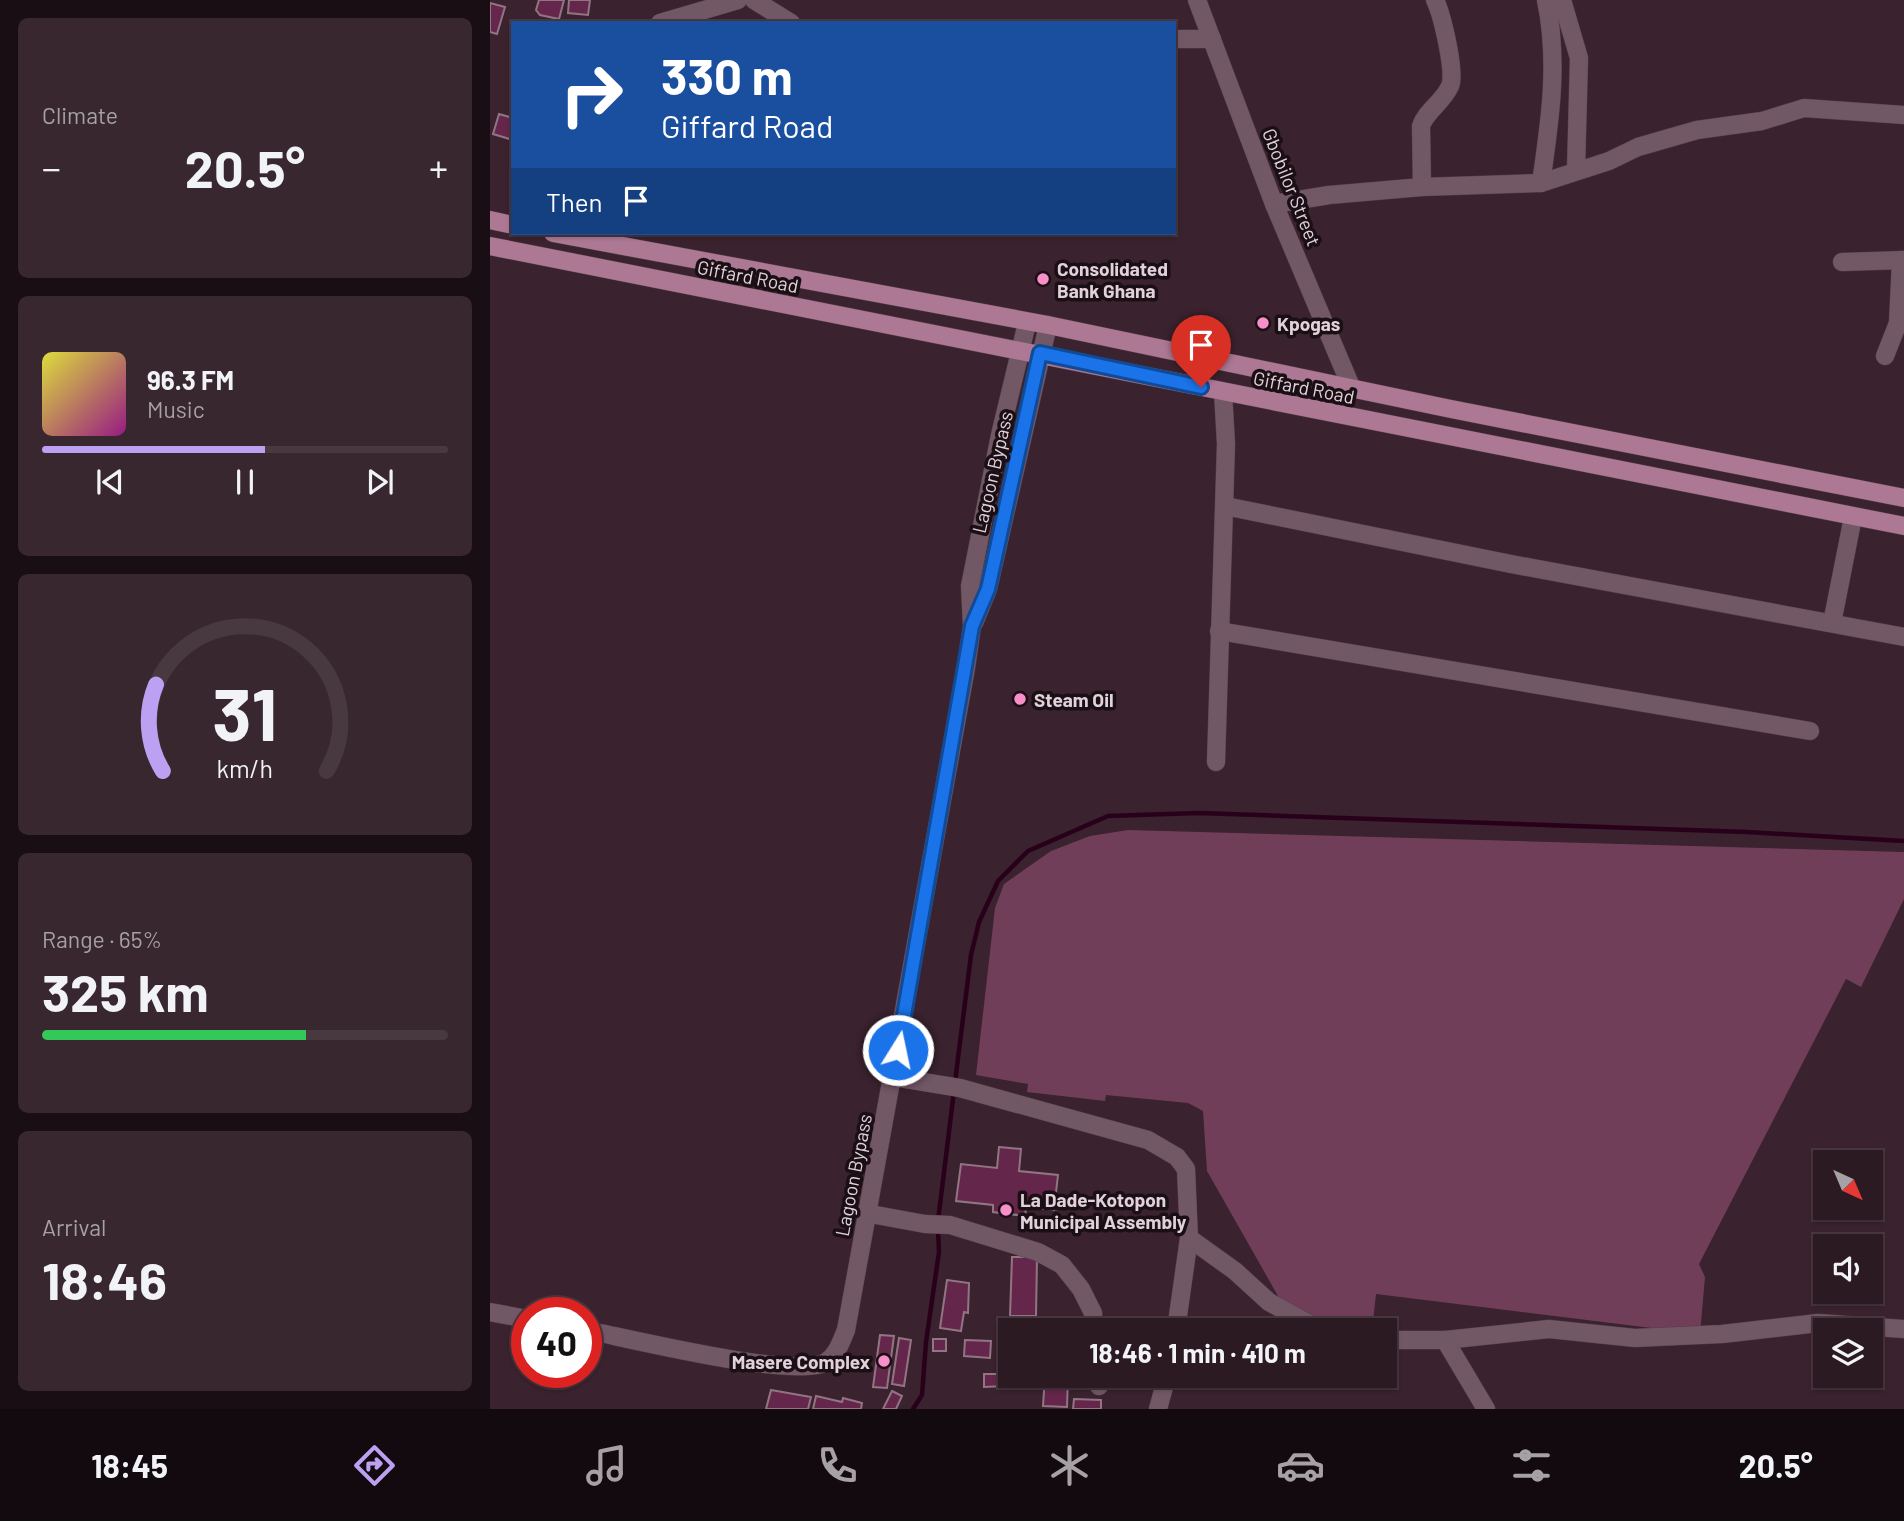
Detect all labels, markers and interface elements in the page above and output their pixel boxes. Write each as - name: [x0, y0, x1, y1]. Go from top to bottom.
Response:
- text: 330 m: [661, 46, 793, 105]
- icon: right: [546, 49, 637, 140]
- text: Climate: [42, 101, 118, 129]
- text: Giffard Road: [661, 106, 833, 144]
- street label: Gbobilor Street: [1258, 125, 1326, 249]
- text: 20.5°: [185, 136, 305, 198]
- text: −: [42, 144, 61, 190]
- text: +: [429, 144, 448, 190]
- icon: arrive: [617, 182, 655, 220]
- text: Then: [546, 186, 603, 217]
- street label: Giffard Road: [696, 255, 800, 297]
- place label: Consolidated Bank Ghana: [1057, 257, 1168, 302]
- marker: Consolidated Bank Ghana: [1035, 271, 1051, 287]
- place label: Kpogas: [1277, 312, 1340, 335]
- pin: [1171, 315, 1231, 387]
- marker: Kpogas: [1255, 315, 1271, 331]
- icon: arrive: [1182, 326, 1220, 364]
- text: 96.3 FM: [147, 364, 234, 395]
- street label: Giffard Road: [1252, 366, 1356, 408]
- text: Music: [147, 395, 205, 423]
- street label: Lagoon Bypass: [967, 409, 1017, 535]
- icon: previous: [91, 463, 129, 501]
- icon: pause: [226, 463, 264, 501]
- icon: next: [361, 463, 399, 501]
- text: 31: [213, 668, 277, 756]
- place label: Steam Oil: [1034, 688, 1114, 711]
- marker: Steam Oil: [1012, 691, 1028, 707]
- text: km/h: [217, 752, 273, 782]
- text: Range · 65%: [42, 925, 162, 953]
- text: 325 km: [42, 960, 209, 1022]
- position arrow: [861, 1013, 935, 1087]
- street label: Lagoon Bypass: [830, 1112, 876, 1238]
- north arrow: [1813, 1150, 1883, 1220]
- map controls: [1813, 1150, 1883, 1388]
- place label: La Dade-Kotopon Municipal Assembly: [1020, 1188, 1187, 1233]
- marker: La Dade-Kotopon Municipal Assembly: [998, 1202, 1014, 1218]
- text: Arrival: [42, 1213, 106, 1241]
- button: sound: [1813, 1234, 1883, 1304]
- text: 18:46: [42, 1248, 167, 1310]
- speed limit sign: 40: [511, 1297, 602, 1388]
- button: layers: [1813, 1318, 1883, 1388]
- text: 18:46 · 1 min · 410 m: [1089, 1337, 1306, 1368]
- place label: Masere Complex: [732, 1350, 870, 1373]
- marker: Masere Complex: [876, 1353, 892, 1369]
- icon: directions: [350, 1441, 399, 1490]
- icon: music: [582, 1441, 631, 1490]
- icon: phone: [813, 1441, 862, 1490]
- icon: climate: [1045, 1441, 1094, 1490]
- icon: car: [1276, 1441, 1325, 1490]
- icon: filters: [1507, 1441, 1556, 1490]
- text: 18:45: [91, 1446, 168, 1484]
- text: 20.5°: [1739, 1446, 1813, 1484]

